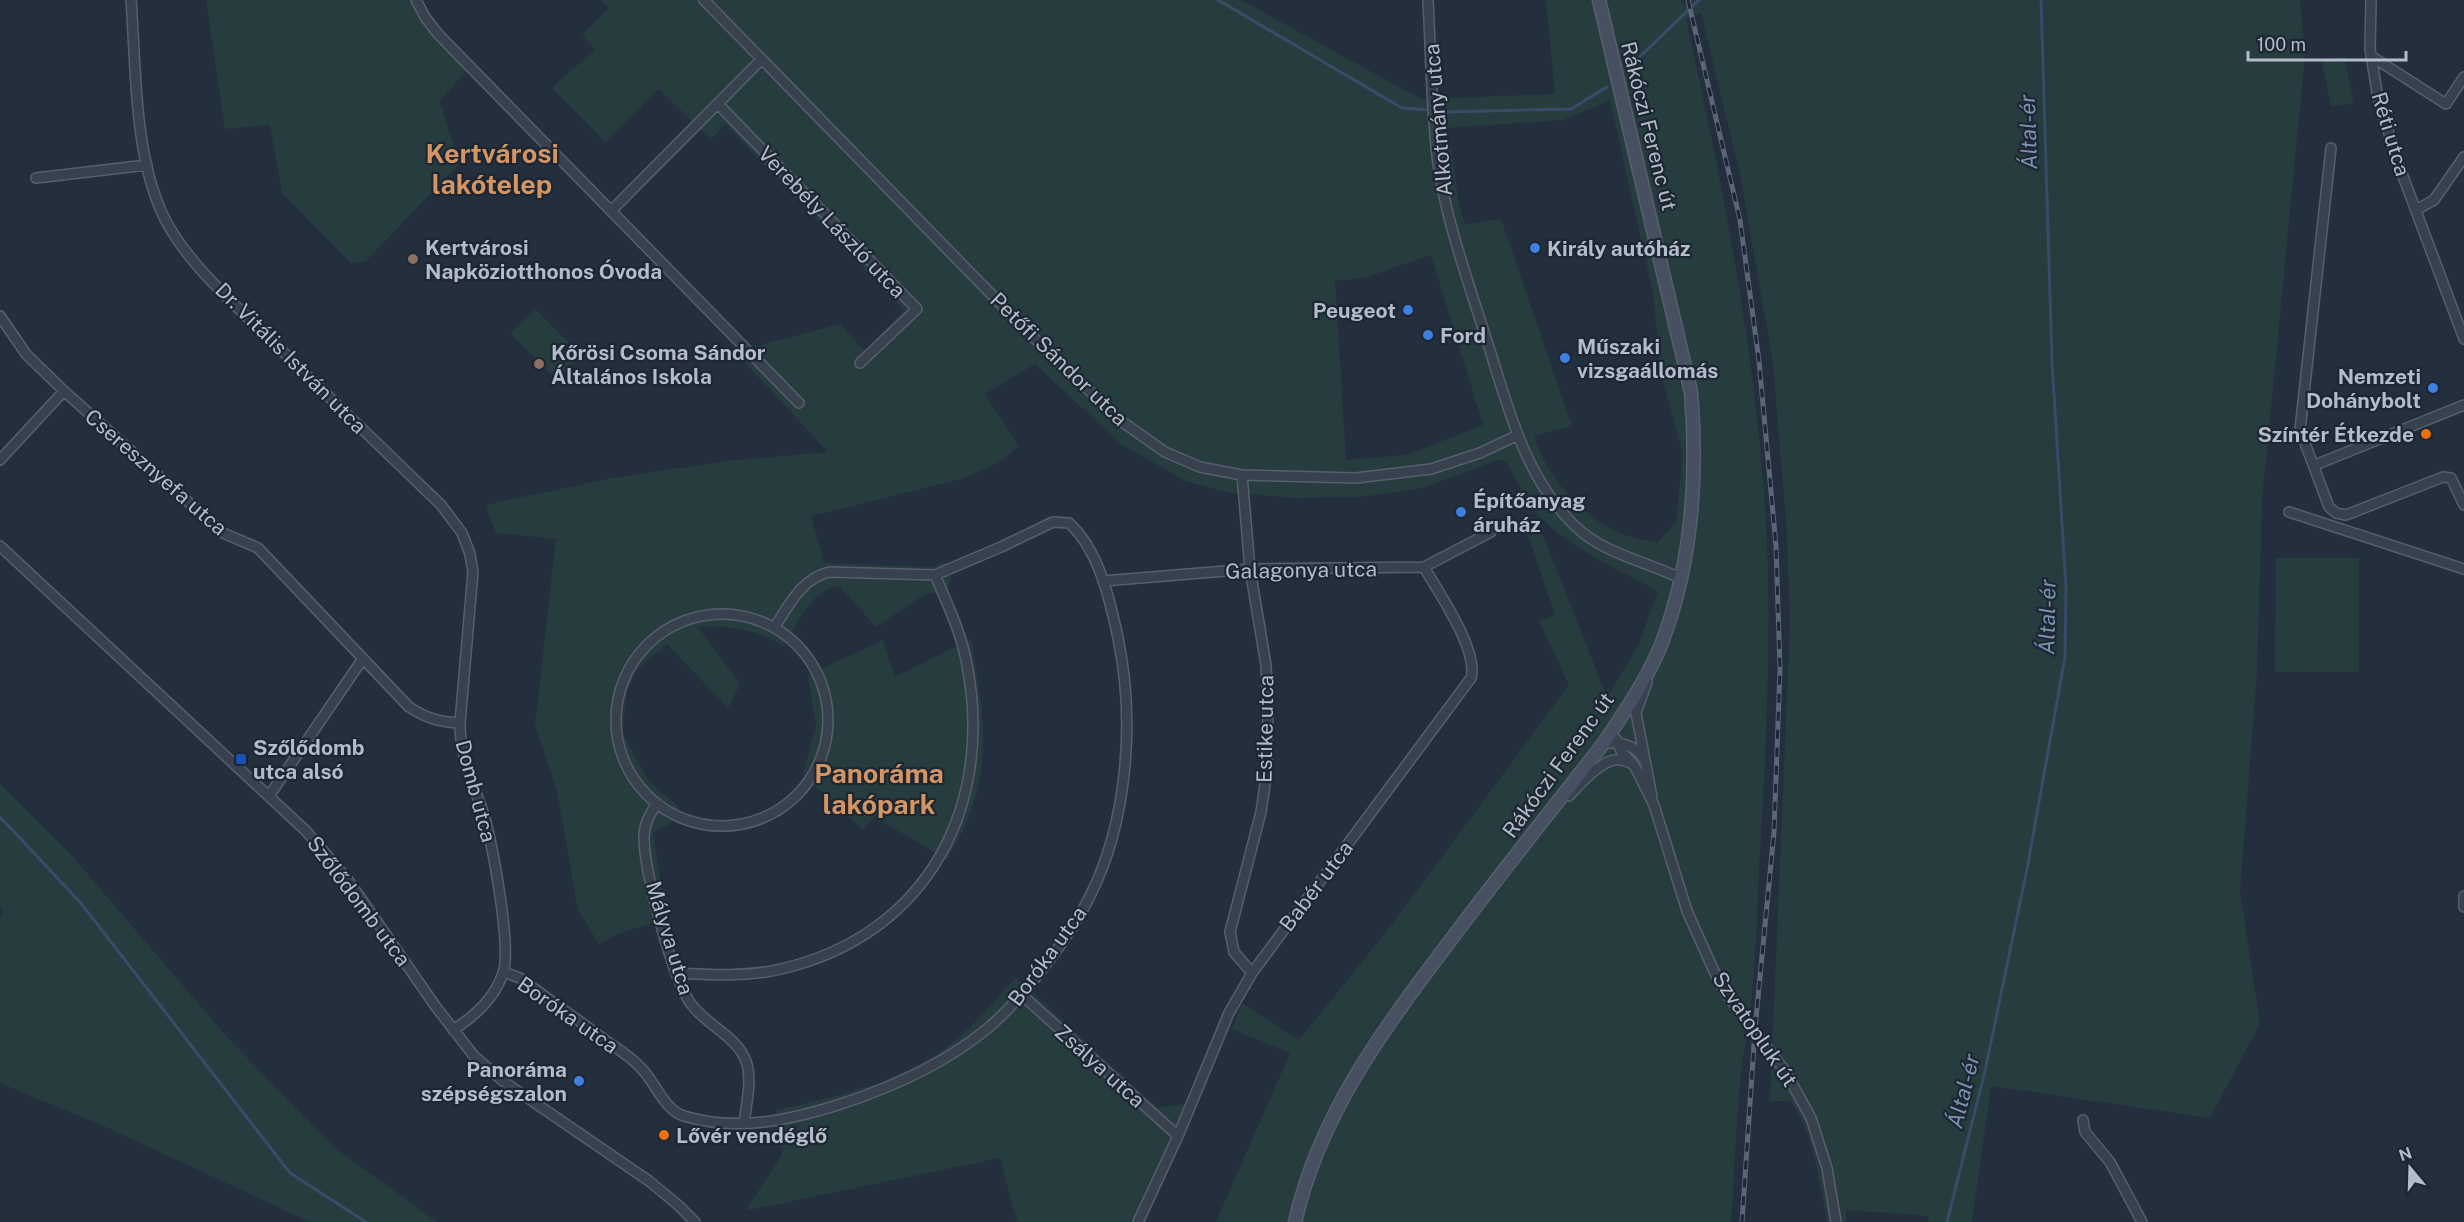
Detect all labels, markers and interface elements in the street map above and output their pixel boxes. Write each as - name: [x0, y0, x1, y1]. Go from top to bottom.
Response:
- scale bar: [2248, 24, 2406, 62]
- text: 100 m: [2257, 34, 2306, 55]
- street label: Rákóczi Ferenc út: [1616, 39, 1682, 213]
- street label: Alkotmány utca: [1419, 43, 1457, 197]
- street label: Réti utca: [2366, 89, 2416, 179]
- water label: Által-ér: [2014, 93, 2042, 170]
- district label: Kertvárosi lakótelep: [425, 137, 559, 200]
- street label: Verebély László utca: [753, 141, 911, 303]
- place label: Kertvárosi Napköziotthonos Óvoda: [425, 235, 662, 284]
- place label: Király autóház: [1547, 236, 1690, 261]
- marker: Király autóház: [1528, 241, 1542, 255]
- marker: Kertvárosi Napköziotthonos Óvoda: [406, 252, 420, 266]
- street label: Dr. Vitális István utca: [210, 277, 372, 439]
- street label: Petőfi Sándor utca: [985, 287, 1133, 431]
- place label: Peugeot: [1313, 298, 1396, 323]
- marker: Peugeot: [1401, 303, 1415, 317]
- place label: Ford: [1440, 323, 1486, 348]
- marker: Ford: [1421, 328, 1435, 342]
- place label: Műszaki vizsgaállomás: [1577, 334, 1718, 383]
- place label: Kőrösi Csoma Sándor Általános Iskola: [551, 340, 766, 389]
- marker: Műszaki vizsgaállomás: [1558, 351, 1572, 365]
- marker: Kőrösi Csoma Sándor Általános Iskola: [532, 357, 546, 371]
- place label: Nemzeti Dohánybolt: [2306, 364, 2421, 413]
- marker: Nemzeti Dohánybolt: [2426, 381, 2440, 395]
- street label: Cseresznyefa utca: [80, 404, 232, 540]
- place label: Színtér Étkezde: [2257, 422, 2414, 447]
- marker: Színtér Étkezde: [2419, 427, 2433, 441]
- place label: Építőanyag áruház: [1473, 488, 1585, 537]
- marker: Építőanyag áruház: [1454, 505, 1468, 519]
- street label: Galagonya utca: [1225, 556, 1377, 584]
- water label: Által-ér: [2033, 579, 2061, 655]
- street label: Estike utca: [1252, 675, 1278, 783]
- street label: Rákóczi Ferenc út: [1497, 688, 1619, 842]
- place label: Szőlődomb utca alsó: [253, 735, 365, 784]
- street label: Domb utca: [450, 737, 502, 845]
- marker: Szőlődomb utca alsó: [234, 752, 248, 766]
- district label: Panoráma lakópark: [814, 757, 944, 820]
- street label: Szőlődomb utca: [302, 831, 416, 971]
- street label: Babér utca: [1274, 836, 1358, 936]
- street label: Mályva utca: [641, 878, 699, 998]
- street label: Boróka utca: [1002, 901, 1092, 1011]
- street label: Szvatopluk út: [1707, 967, 1803, 1091]
- street label: Boróka utca: [513, 971, 623, 1059]
- street label: Zsálya utca: [1050, 1019, 1150, 1113]
- water label: Által-ér: [1941, 1051, 1985, 1131]
- place label: Panoráma szépségszalon: [421, 1057, 567, 1106]
- marker: Panoráma szépségszalon: [572, 1074, 586, 1088]
- place label: Lővér vendéglő: [676, 1123, 828, 1148]
- marker: Lővér vendéglő: [657, 1128, 671, 1142]
- north arrow: [2380, 1138, 2440, 1198]
- text: N: [2396, 1143, 2414, 1165]

